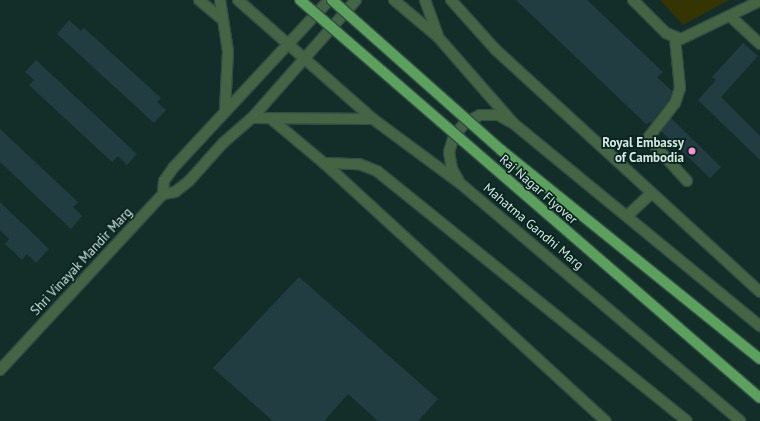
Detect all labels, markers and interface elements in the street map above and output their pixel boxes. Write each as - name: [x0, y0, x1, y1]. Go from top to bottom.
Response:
- place label: Royal Embassy of Cambodia: [602, 136, 684, 167]
- marker: Royal Embassy of Cambodia: [687, 146, 697, 156]
- street label: Raj Nagar Flyover: [496, 152, 580, 228]
- street label: Mahatma Gandhi Marg: [480, 181, 586, 273]
- street label: Shri Vinayak Mandir Marg: [28, 205, 136, 319]

